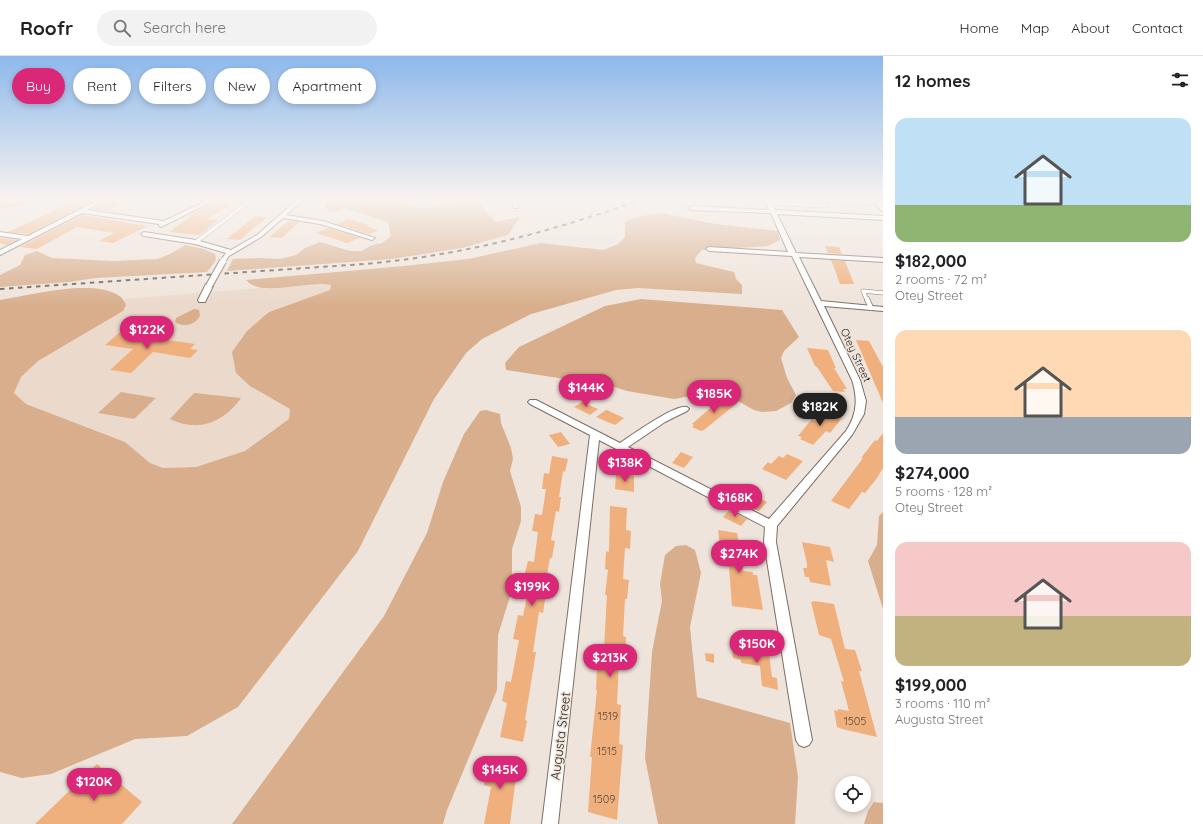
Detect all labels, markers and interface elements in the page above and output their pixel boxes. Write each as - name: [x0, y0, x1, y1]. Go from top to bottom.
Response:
- search box: [97, 10, 377, 46]
- text: Roofr: [20, 16, 73, 40]
- icon: search: [111, 17, 133, 39]
- text: Search here: [143, 18, 226, 37]
- text: Home: [960, 19, 999, 37]
- text: Map: [1021, 19, 1049, 37]
- text: About: [1071, 19, 1110, 37]
- text: Contact: [1132, 19, 1183, 37]
- chip: Buy: [12, 68, 65, 104]
- chip: Rent: [73, 68, 131, 104]
- chip: Filters: [139, 68, 206, 104]
- chip: New: [214, 68, 270, 104]
- chip: Apartment: [278, 68, 376, 104]
- icon: filters: [1169, 69, 1191, 91]
- text: 12 homes: [895, 70, 971, 91]
- icon: home: [1007, 144, 1079, 216]
- text: $182,000: [895, 250, 967, 271]
- text: 2 rooms · 72 m²: [895, 271, 987, 287]
- text: Otey Street: [895, 287, 963, 303]
- pin: $122K: [119, 316, 175, 350]
- text: $122K: [129, 321, 165, 337]
- street label: Otey Street: [837, 326, 875, 384]
- icon: home: [1007, 356, 1079, 428]
- pin: $144K: [558, 374, 614, 408]
- text: $144K: [568, 379, 604, 395]
- pin: $185K: [686, 380, 742, 414]
- text: $185K: [696, 385, 732, 401]
- pin: $182K: [792, 393, 848, 427]
- text: $182K: [802, 398, 838, 414]
- pin: $138K: [597, 449, 653, 483]
- text: $138K: [607, 454, 643, 470]
- text: $274,000: [895, 462, 969, 483]
- text: 5 rooms · 128 m²: [895, 483, 992, 499]
- pin: $168K: [707, 484, 763, 518]
- text: $168K: [717, 489, 753, 505]
- text: Otey Street: [895, 499, 963, 515]
- pin: $274K: [711, 540, 767, 574]
- text: $274K: [720, 545, 758, 561]
- icon: home: [1007, 568, 1079, 640]
- pin: $199K: [504, 573, 560, 607]
- text: $199K: [514, 578, 550, 594]
- pin: $150K: [729, 630, 785, 664]
- text: $150K: [739, 635, 775, 651]
- pin: $213K: [582, 644, 638, 678]
- text: $213K: [592, 649, 628, 665]
- text: $199,000: [895, 674, 967, 695]
- street label: Augusta Street: [547, 691, 573, 781]
- text: 3 rooms · 110 m²: [895, 695, 990, 711]
- house number: 1519: [598, 709, 618, 723]
- text: Augusta Street: [895, 711, 983, 727]
- house number: 1505: [844, 714, 866, 728]
- house number: 1515: [597, 744, 617, 758]
- pin: $145K: [472, 756, 528, 790]
- text: $145K: [482, 761, 518, 777]
- pin: $120K: [66, 768, 122, 802]
- text: $120K: [76, 773, 112, 789]
- map controls: [835, 776, 871, 812]
- button: locate: [835, 776, 871, 812]
- house number: 1509: [593, 792, 615, 806]

